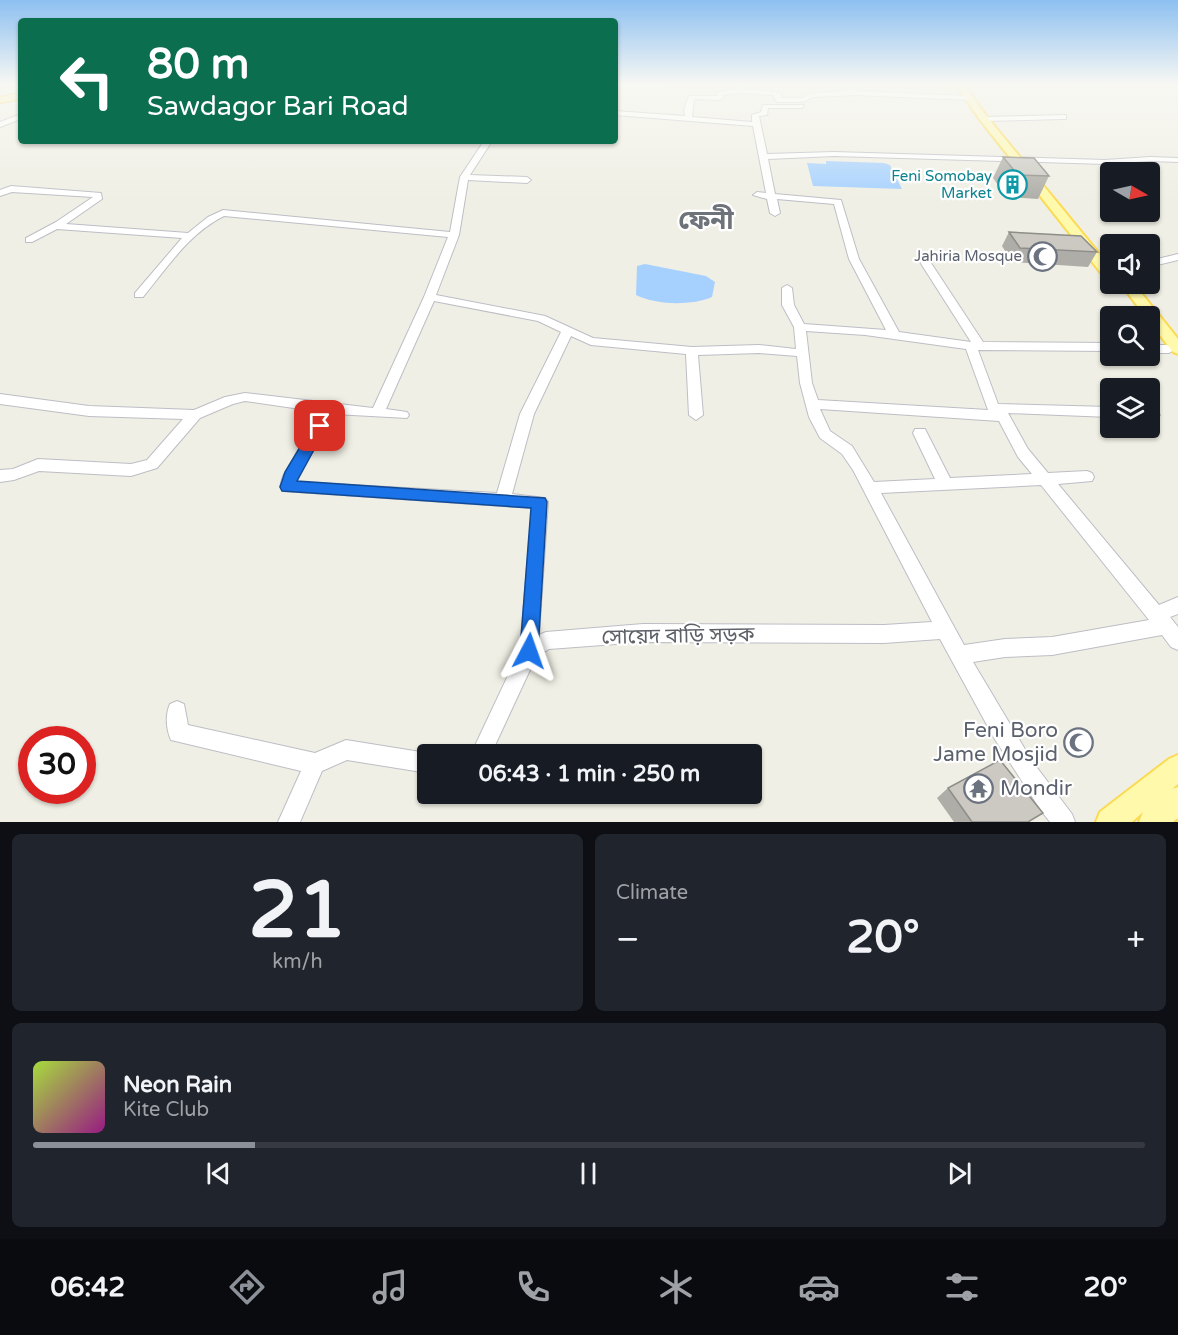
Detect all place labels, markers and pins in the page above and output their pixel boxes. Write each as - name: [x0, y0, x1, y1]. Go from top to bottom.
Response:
- place label: Feni Somobay Market: [891, 167, 992, 202]
- building icon: Feni Somobay Market: [997, 169, 1029, 201]
- mosque icon: Jahiria Mosque: [1027, 240, 1059, 272]
- place label: Jahiria Mosque: [914, 247, 1022, 265]
- pin: [294, 400, 345, 451]
- place label: Feni Boro Jame Mosjid: [933, 718, 1058, 767]
- mosque icon: Feni Boro Jame Mosjid: [1063, 726, 1095, 758]
- temple icon: Mondir: [963, 772, 995, 804]
- place label: Mondir: [1000, 776, 1072, 801]

